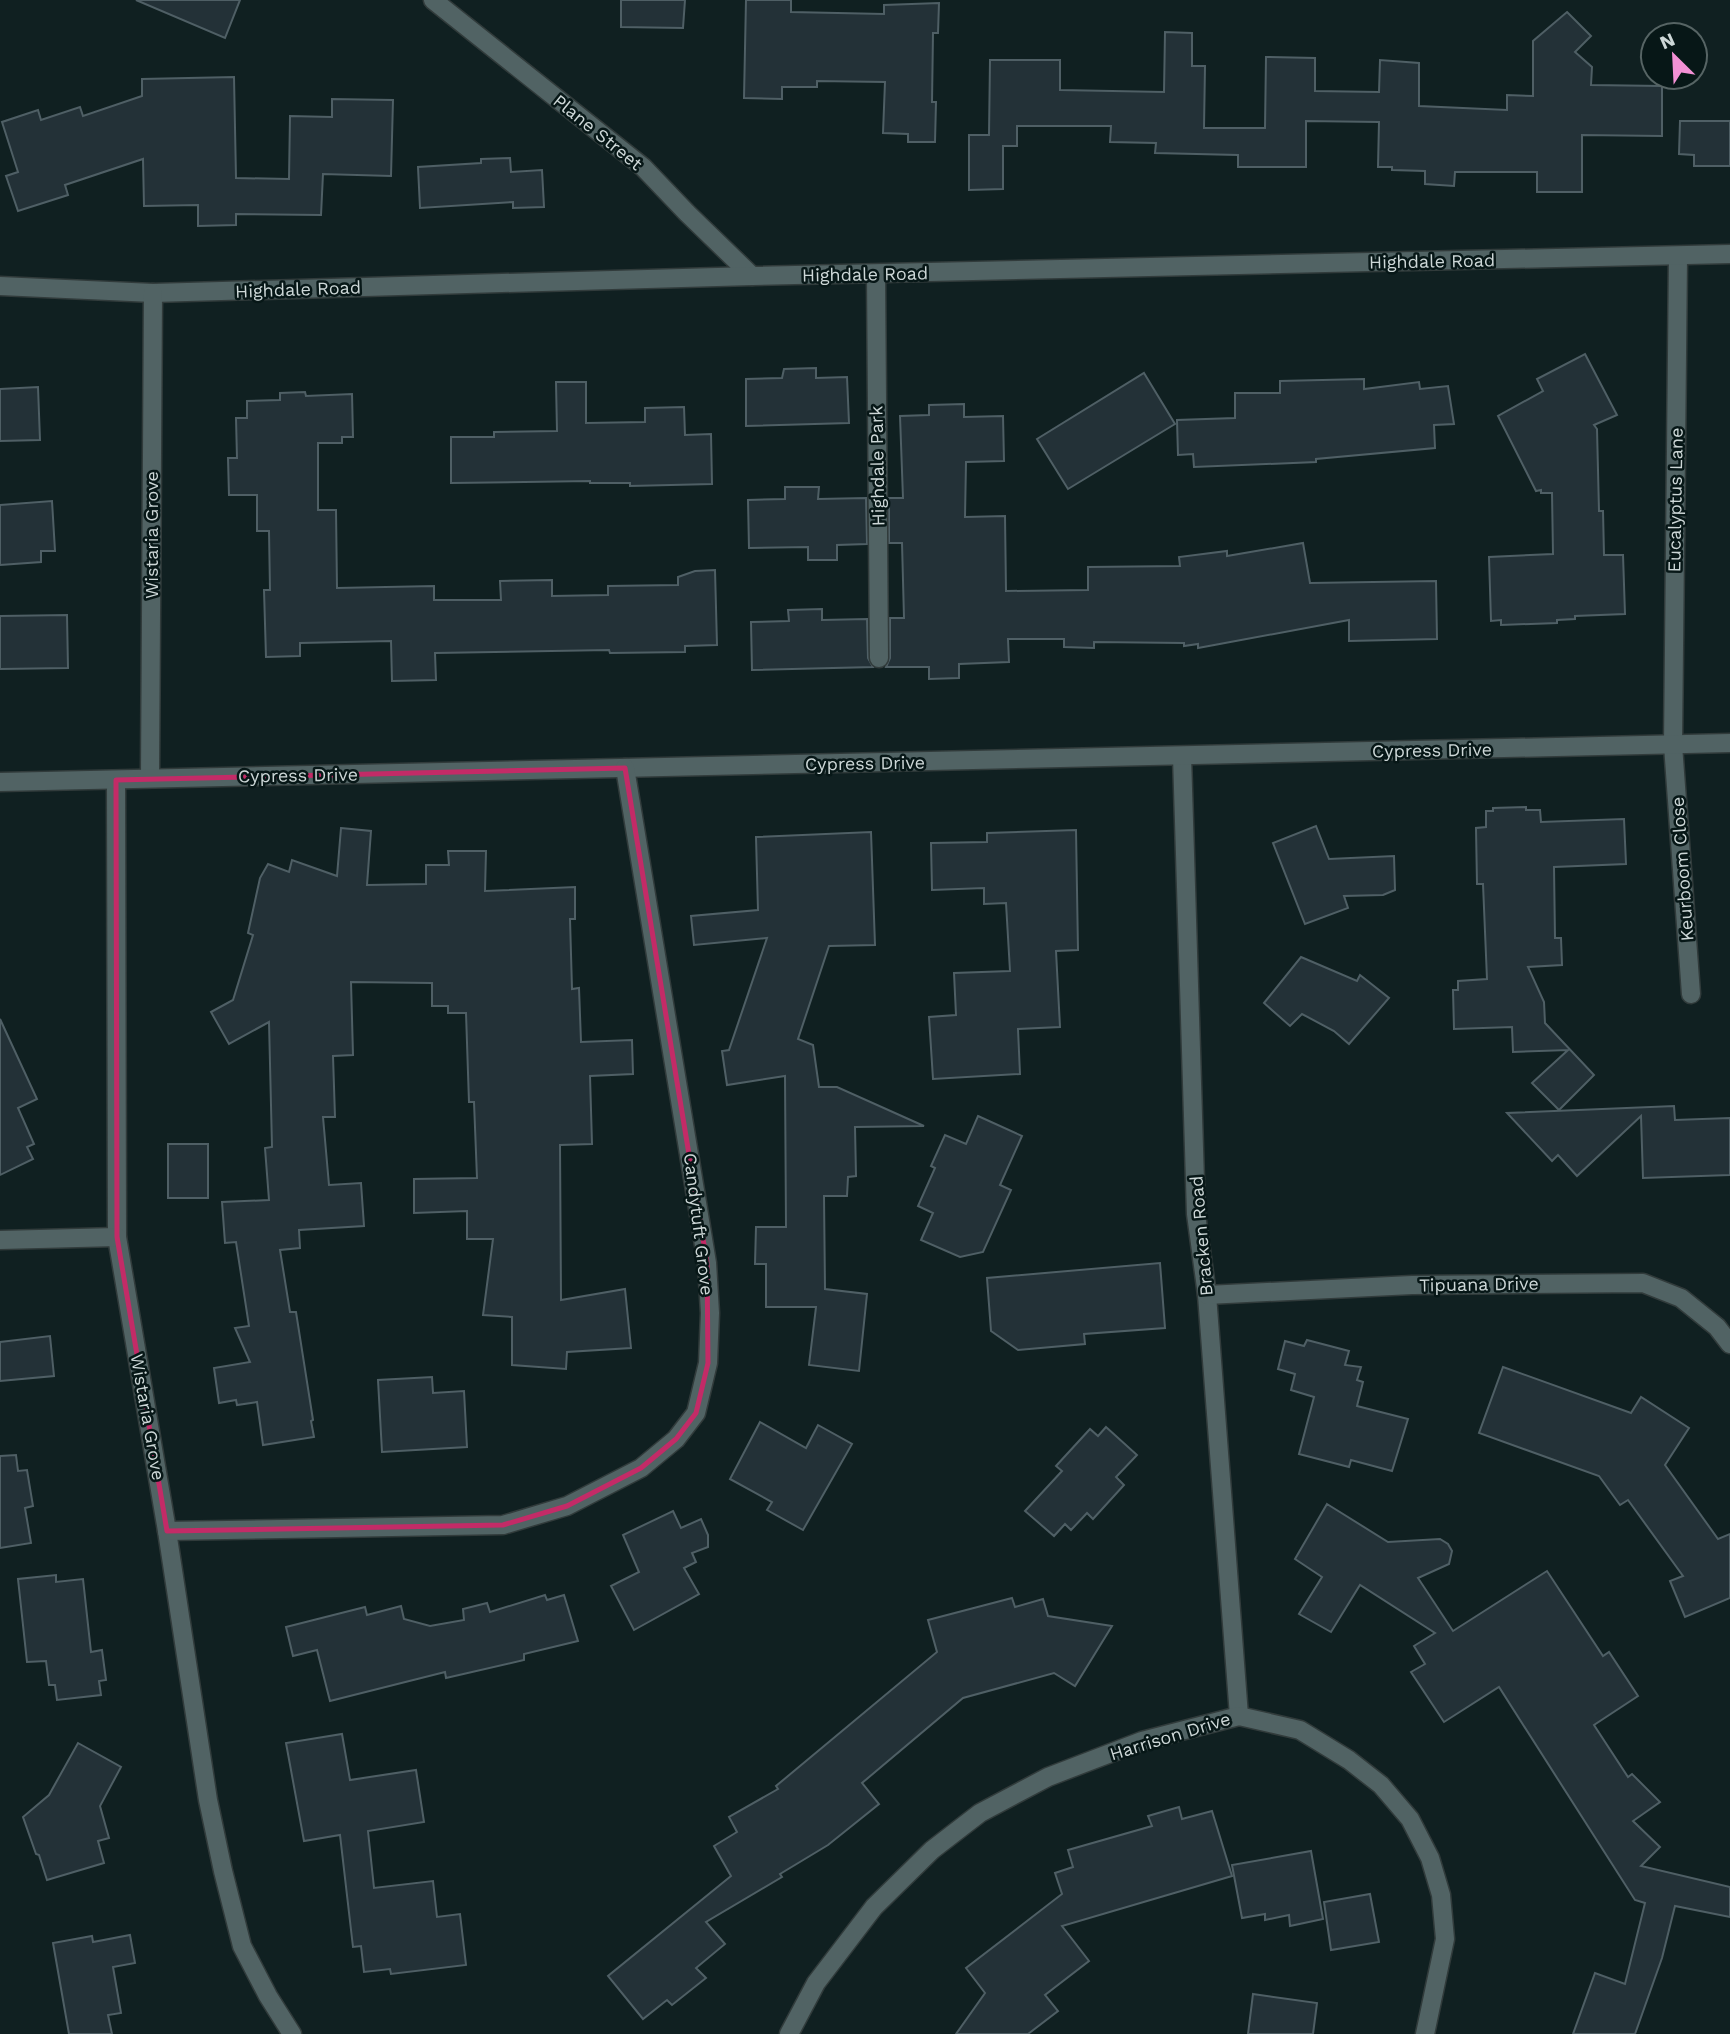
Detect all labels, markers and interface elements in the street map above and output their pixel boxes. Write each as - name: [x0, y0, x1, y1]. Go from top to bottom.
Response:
- north arrow: [1639, 21, 1709, 91]
- text: N: [1656, 28, 1678, 54]
- street label: Plane Street: [549, 90, 647, 175]
- street label: Highdale Road: [1369, 249, 1495, 273]
- street label: Highdale Road: [802, 262, 928, 286]
- street label: Highdale Road: [235, 276, 361, 302]
- street label: Highdale Park: [865, 405, 889, 527]
- street label: Eucalyptus Lane: [1663, 427, 1687, 573]
- street label: Wistaria Grove: [141, 471, 162, 599]
- street label: Cypress Drive: [1372, 738, 1492, 762]
- street label: Cypress Drive: [805, 751, 925, 775]
- street label: Cypress Drive: [238, 763, 358, 787]
- street label: Keurboom Close: [1666, 796, 1698, 942]
- street label: Candytuft Grove: [680, 1152, 718, 1296]
- street label: Bracken Road: [1185, 1175, 1217, 1297]
- street label: Tipuana Drive: [1419, 1272, 1539, 1296]
- street label: Wistaria Grove: [127, 1352, 169, 1482]
- street label: Harrison Drive: [1107, 1708, 1233, 1764]

